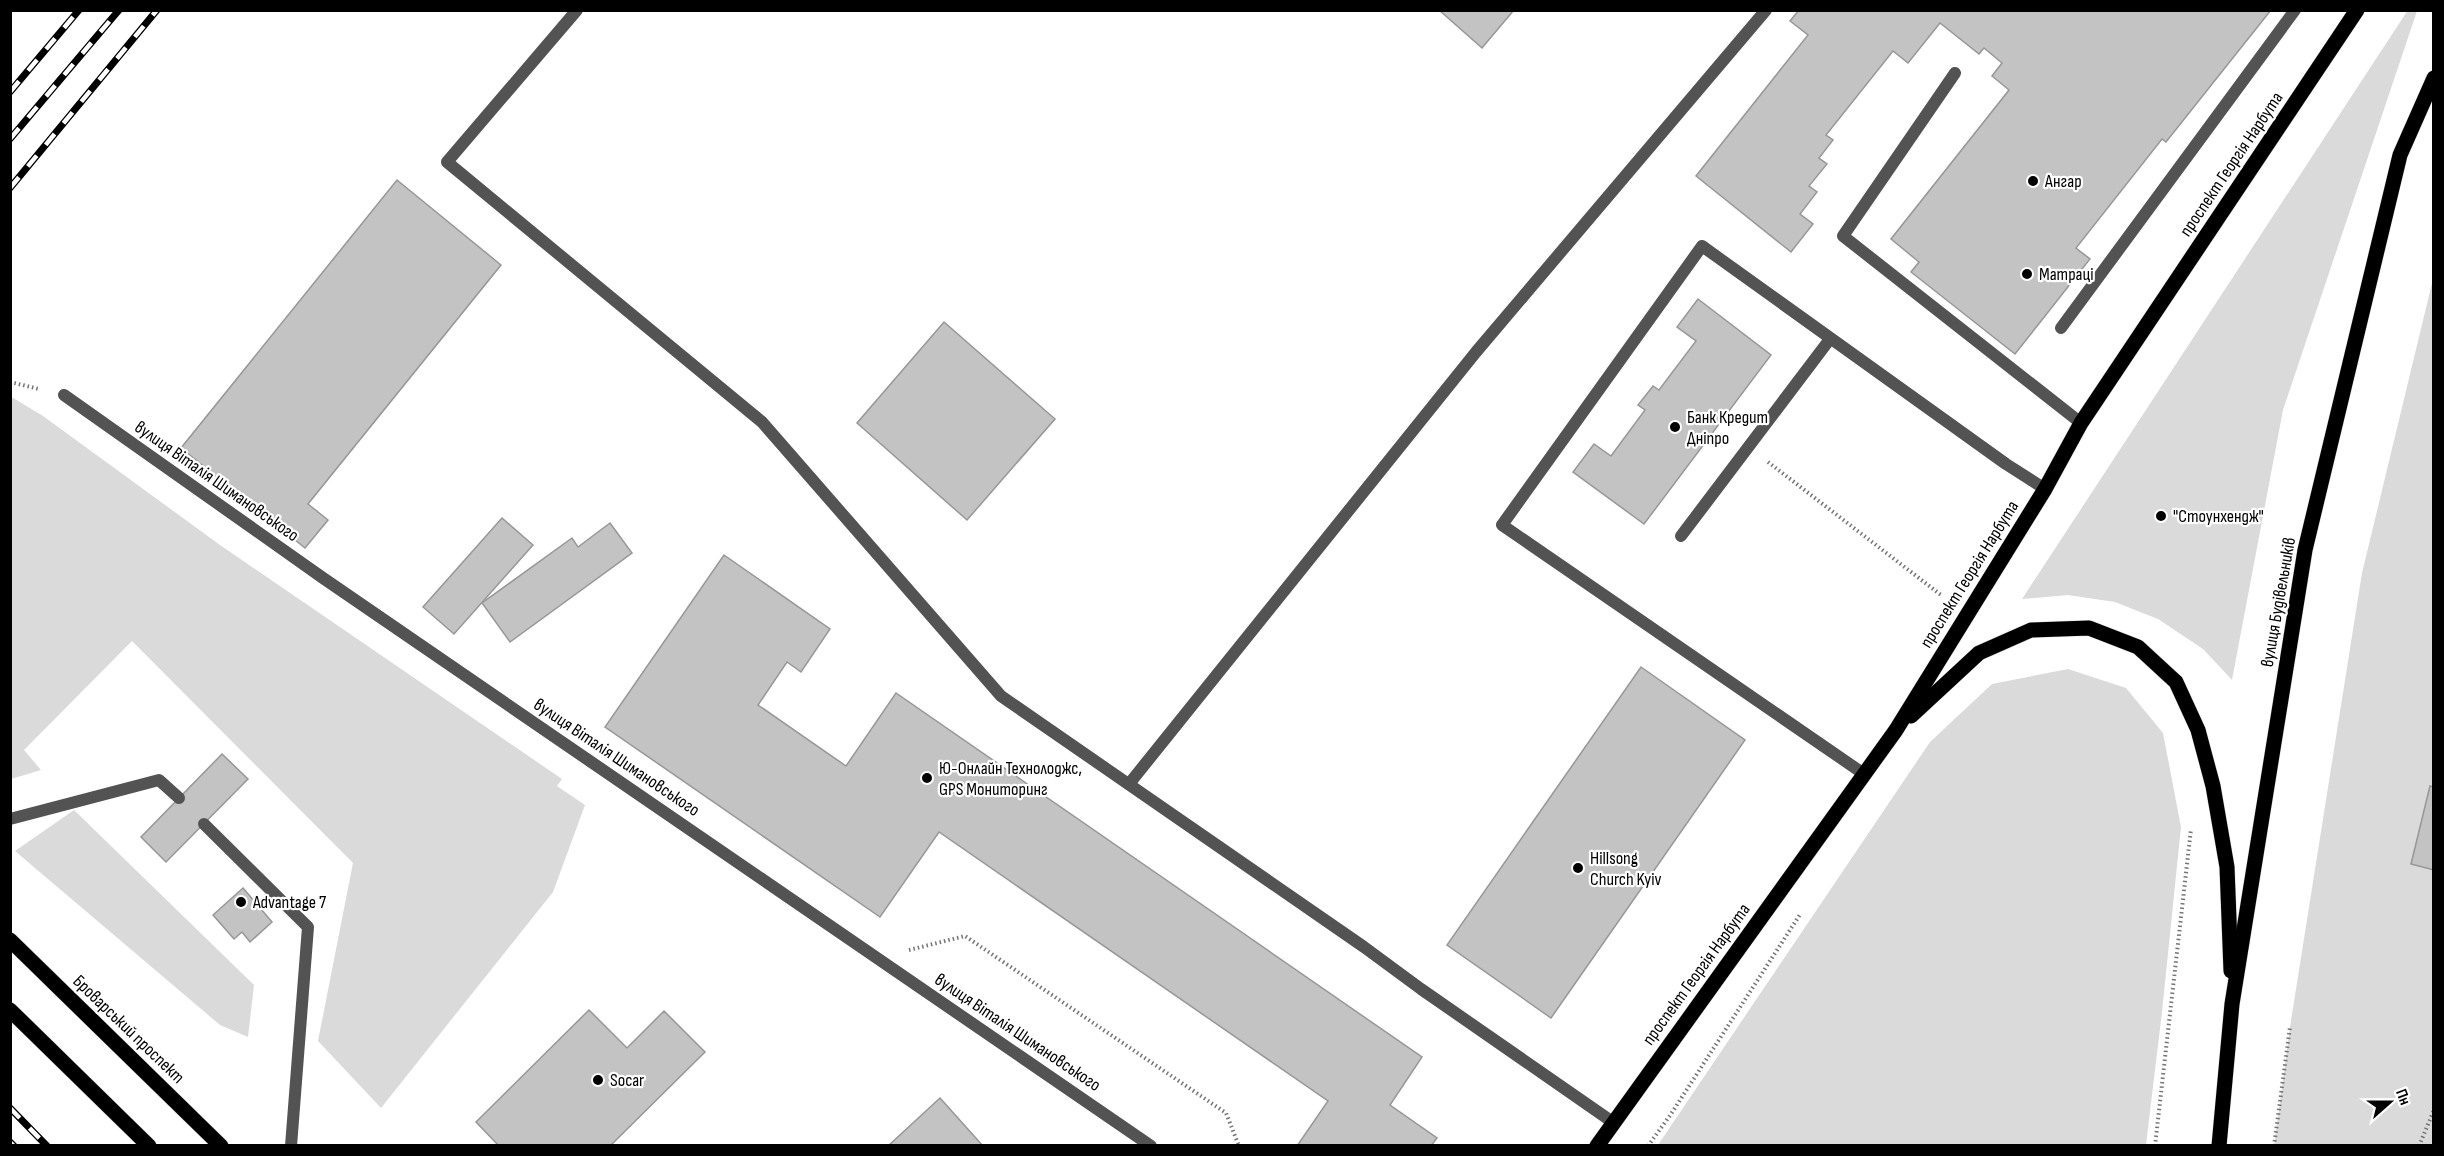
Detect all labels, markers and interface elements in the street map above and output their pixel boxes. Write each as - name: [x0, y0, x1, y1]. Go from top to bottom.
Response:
- street label: проспект Георгія Нарбута: [2175, 88, 2288, 240]
- place label: Ангар: [2044, 171, 2082, 192]
- marker: Ангар: [2026, 174, 2040, 188]
- place label: Матраці: [2039, 264, 2094, 285]
- marker: Матраці: [2020, 267, 2034, 281]
- place label: Банк Кредит Дніпро: [1687, 407, 1768, 449]
- street label: вулиця Віталія Шимановського: [131, 417, 303, 546]
- marker: Банк Кредит Дніпро: [1668, 420, 1682, 434]
- street label: проспект Георгія Нарбута: [1916, 497, 2023, 652]
- place label: "Стоунхендж": [2173, 506, 2264, 527]
- marker: "Стоунхендж": [2154, 509, 2168, 523]
- street label: вулиця Будівельників: [2257, 535, 2300, 669]
- street label: вулиця Віталія Шимановського: [530, 694, 704, 821]
- place label: Ю-Онлайн Технолоджс, GPS Мониторинг: [939, 758, 1082, 800]
- marker: Ю-Онлайн Технолоджс, GPS Мониторинг: [920, 771, 934, 785]
- place label: Hillsong Church Kyiv: [1590, 848, 1662, 890]
- marker: Hillsong Church Kyiv: [1571, 861, 1585, 875]
- place label: Advantage 7: [252, 892, 327, 913]
- marker: Advantage 7: [234, 895, 248, 909]
- street label: проспект Георгія Нарбута: [1638, 899, 1755, 1049]
- street label: вулиця Віталія Шимановського: [931, 969, 1105, 1096]
- street label: Броварський проспект: [69, 971, 189, 1088]
- place label: Socar: [610, 1070, 644, 1091]
- north arrow: [2360, 1072, 2420, 1132]
- marker: Socar: [591, 1073, 605, 1087]
- text: Пн: [2391, 1087, 2414, 1108]

